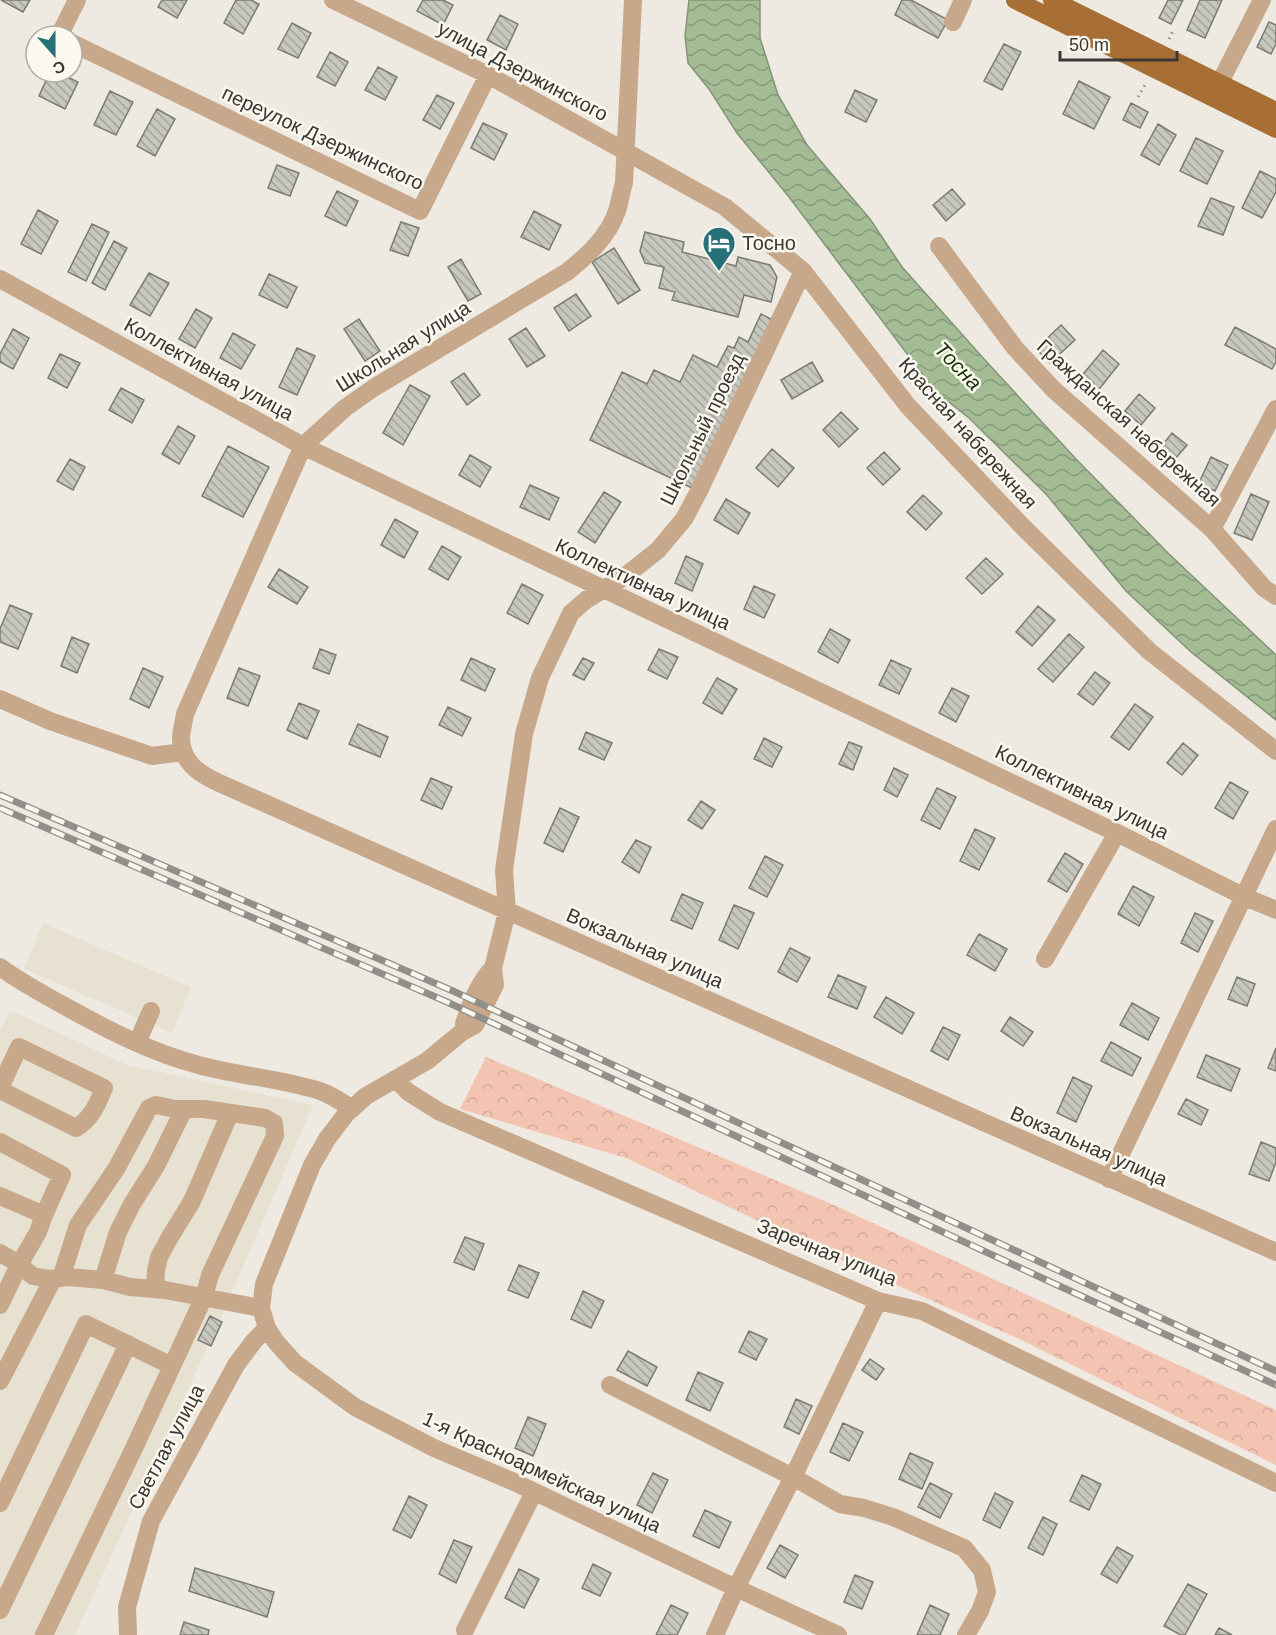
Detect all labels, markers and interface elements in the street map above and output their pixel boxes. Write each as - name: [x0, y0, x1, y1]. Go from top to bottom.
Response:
- street label: улица Дзержинского: [434, 17, 612, 125]
- north arrow: [24, 24, 84, 84]
- scale bar: [1060, 24, 1177, 62]
- text: 50 m: [1069, 35, 1109, 55]
- text: С: [50, 58, 68, 78]
- street label: переулок Дзержинского: [219, 82, 427, 194]
- hotel icon: Тосно: [701, 225, 737, 272]
- place label: Тосно: [742, 232, 796, 254]
- street label: Школьная улица: [332, 296, 475, 396]
- street label: Коллективная улица: [120, 313, 298, 425]
- street label: Гражданская набережная: [1033, 335, 1225, 511]
- water label: Тосна: [930, 337, 987, 394]
- street label: Школьный проезд: [656, 349, 749, 509]
- street label: Красная набережная: [894, 353, 1042, 513]
- street label: Коллективная улица: [552, 534, 735, 635]
- street label: Коллективная улица: [992, 740, 1173, 844]
- street label: Вокзальная улица: [563, 904, 728, 993]
- street label: Вокзальная улица: [1007, 1102, 1172, 1191]
- street label: Заречная улица: [754, 1214, 901, 1290]
- street label: Светлая улица: [124, 1380, 209, 1513]
- street label: 1-я Красноармейская улица: [419, 1407, 665, 1537]

